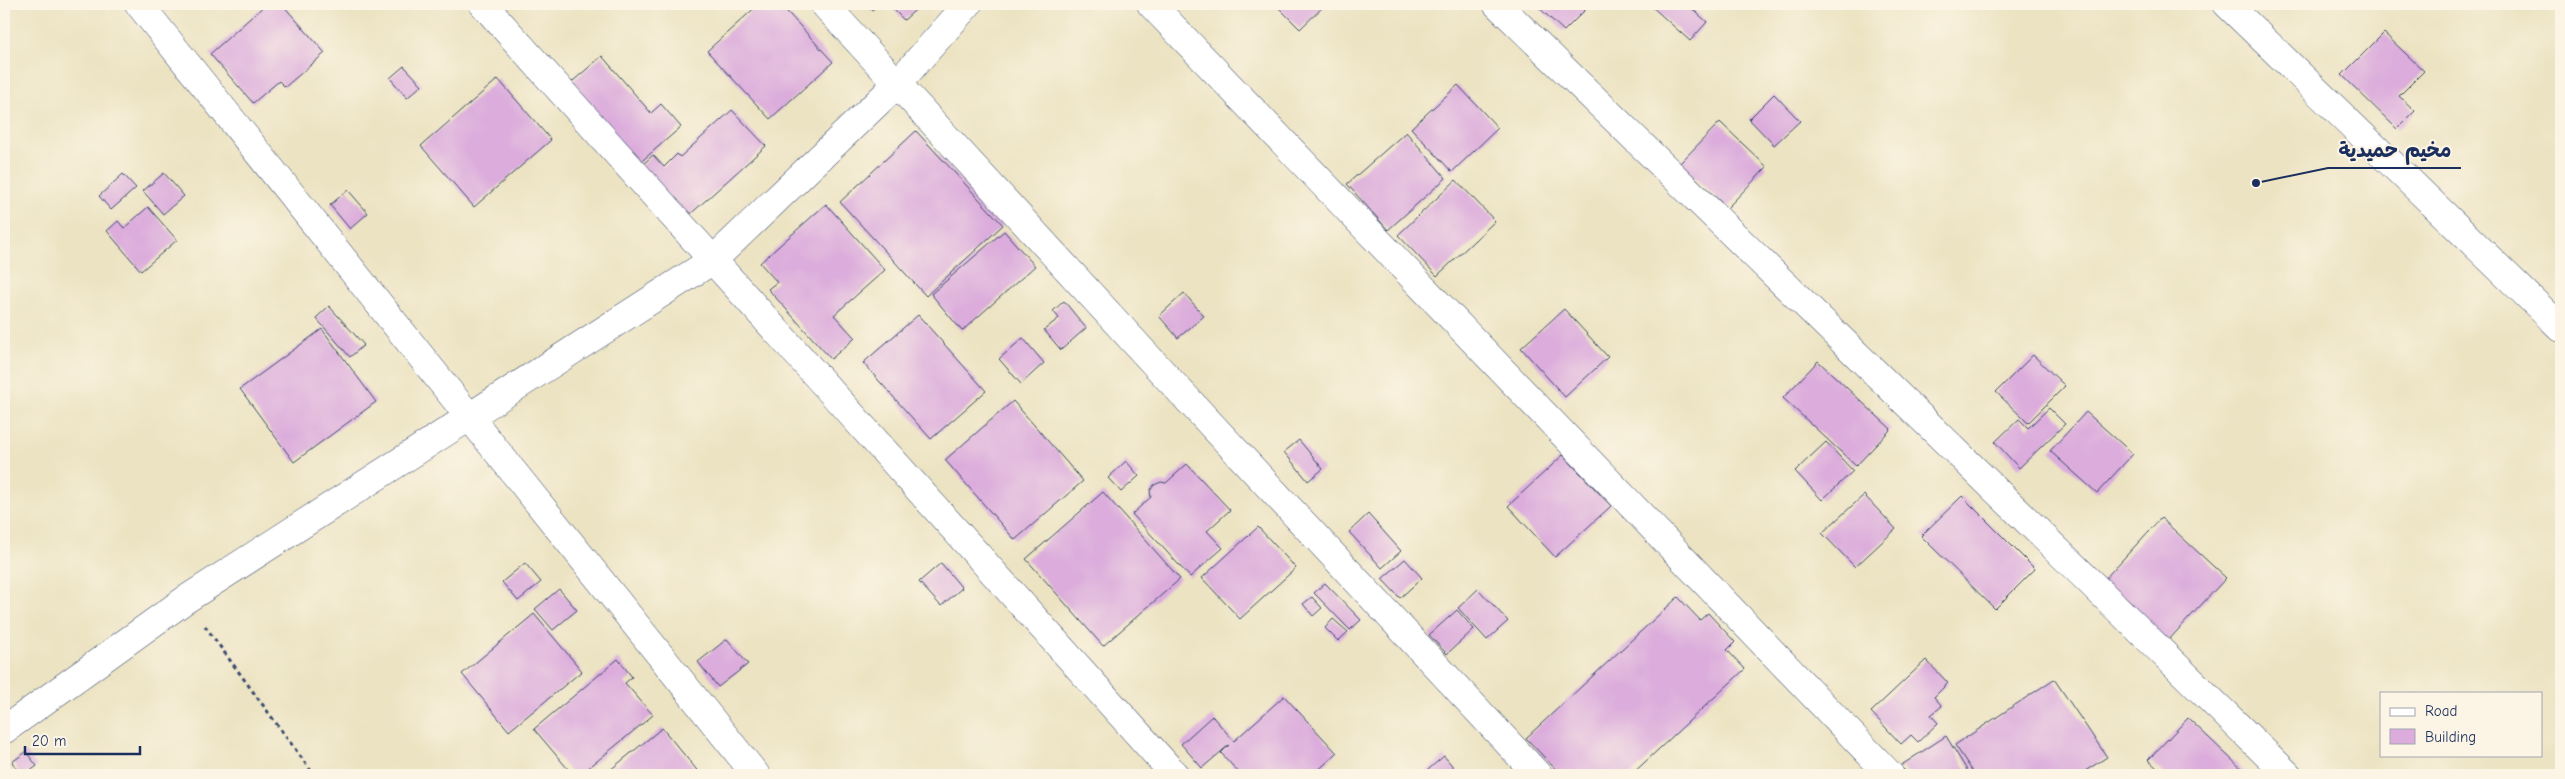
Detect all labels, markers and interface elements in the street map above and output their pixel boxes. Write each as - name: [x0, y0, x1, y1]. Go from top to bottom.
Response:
- callout: مخيم حميدية: [2328, 133, 2461, 168]
- text: مخيم حميدية: [2339, 139, 2451, 165]
- legend: [2380, 692, 2542, 756]
- text: Road: [2425, 702, 2457, 720]
- scale bar: [25, 724, 140, 756]
- text: Building: [2425, 728, 2476, 746]
- text: 20 m: [32, 732, 66, 750]

